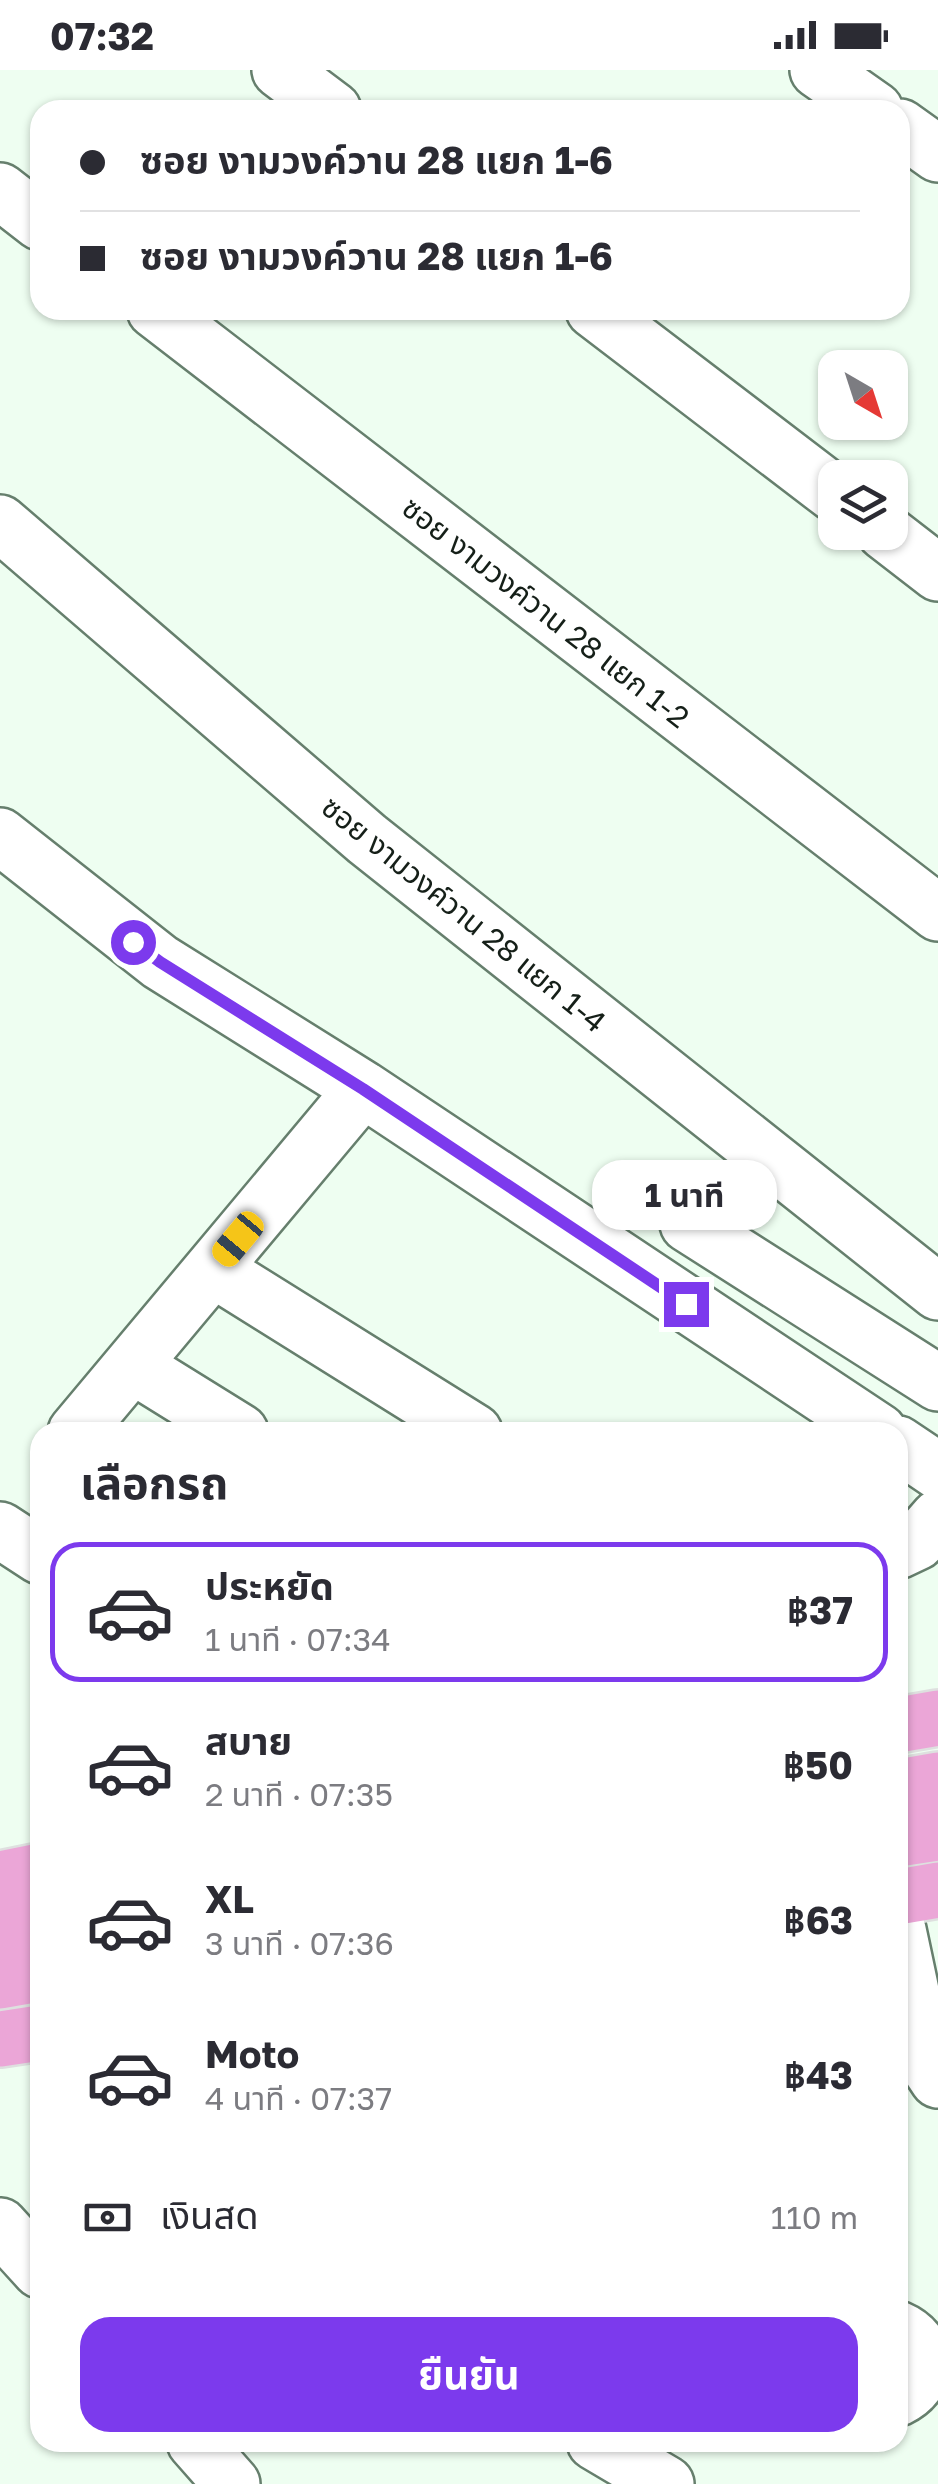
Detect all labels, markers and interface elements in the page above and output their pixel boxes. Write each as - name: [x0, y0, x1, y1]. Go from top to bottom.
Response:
- text: 07:32: [50, 13, 154, 58]
- text: ซอย งามวงค์วาน 28 แยก 1-6: [140, 137, 613, 182]
- text: ซอย งามวงค์วาน 28 แยก 1-6: [140, 233, 613, 278]
- north arrow: [818, 350, 908, 440]
- map controls: [818, 350, 908, 550]
- button: layers: [818, 460, 908, 550]
- street label: ซอย งามวงค์วาน 28 แยก 1-2: [395, 489, 697, 735]
- street label: ซอย งามวงค์วาน 28 แยก 1-4: [315, 788, 613, 1040]
- route start: [111, 920, 156, 965]
- callout: 1 นาที: [594, 1159, 778, 1229]
- text: 1 นาที: [645, 1176, 724, 1214]
- car: [207, 1206, 269, 1272]
- route end: [664, 1282, 709, 1327]
- text: เลือกรถ: [80, 1455, 228, 1509]
- text: ประหยัด: [205, 1563, 334, 1608]
- icon: car: [85, 1567, 175, 1657]
- text: ฿37: [787, 1587, 853, 1632]
- text: 1 นาที · 07:34: [205, 1620, 391, 1658]
- text: สบาย: [205, 1718, 292, 1763]
- icon: car: [85, 1722, 175, 1812]
- text: ฿50: [783, 1742, 853, 1787]
- text: 2 นาที · 07:35: [205, 1775, 393, 1813]
- text: XL: [205, 1876, 254, 1921]
- icon: car: [85, 1877, 175, 1967]
- text: ฿63: [784, 1897, 853, 1942]
- text: 3 นาที · 07:36: [205, 1924, 394, 1962]
- text: Moto: [205, 2031, 299, 2076]
- icon: car: [85, 2032, 175, 2122]
- text: ฿43: [784, 2052, 853, 2097]
- text: 4 นาที · 07:37: [205, 2079, 392, 2117]
- icon: cash: [80, 2190, 135, 2245]
- text: เงินสด: [160, 2192, 259, 2237]
- text: 110 m: [771, 2198, 858, 2236]
- button: ยืนยัน: [80, 2317, 858, 2432]

